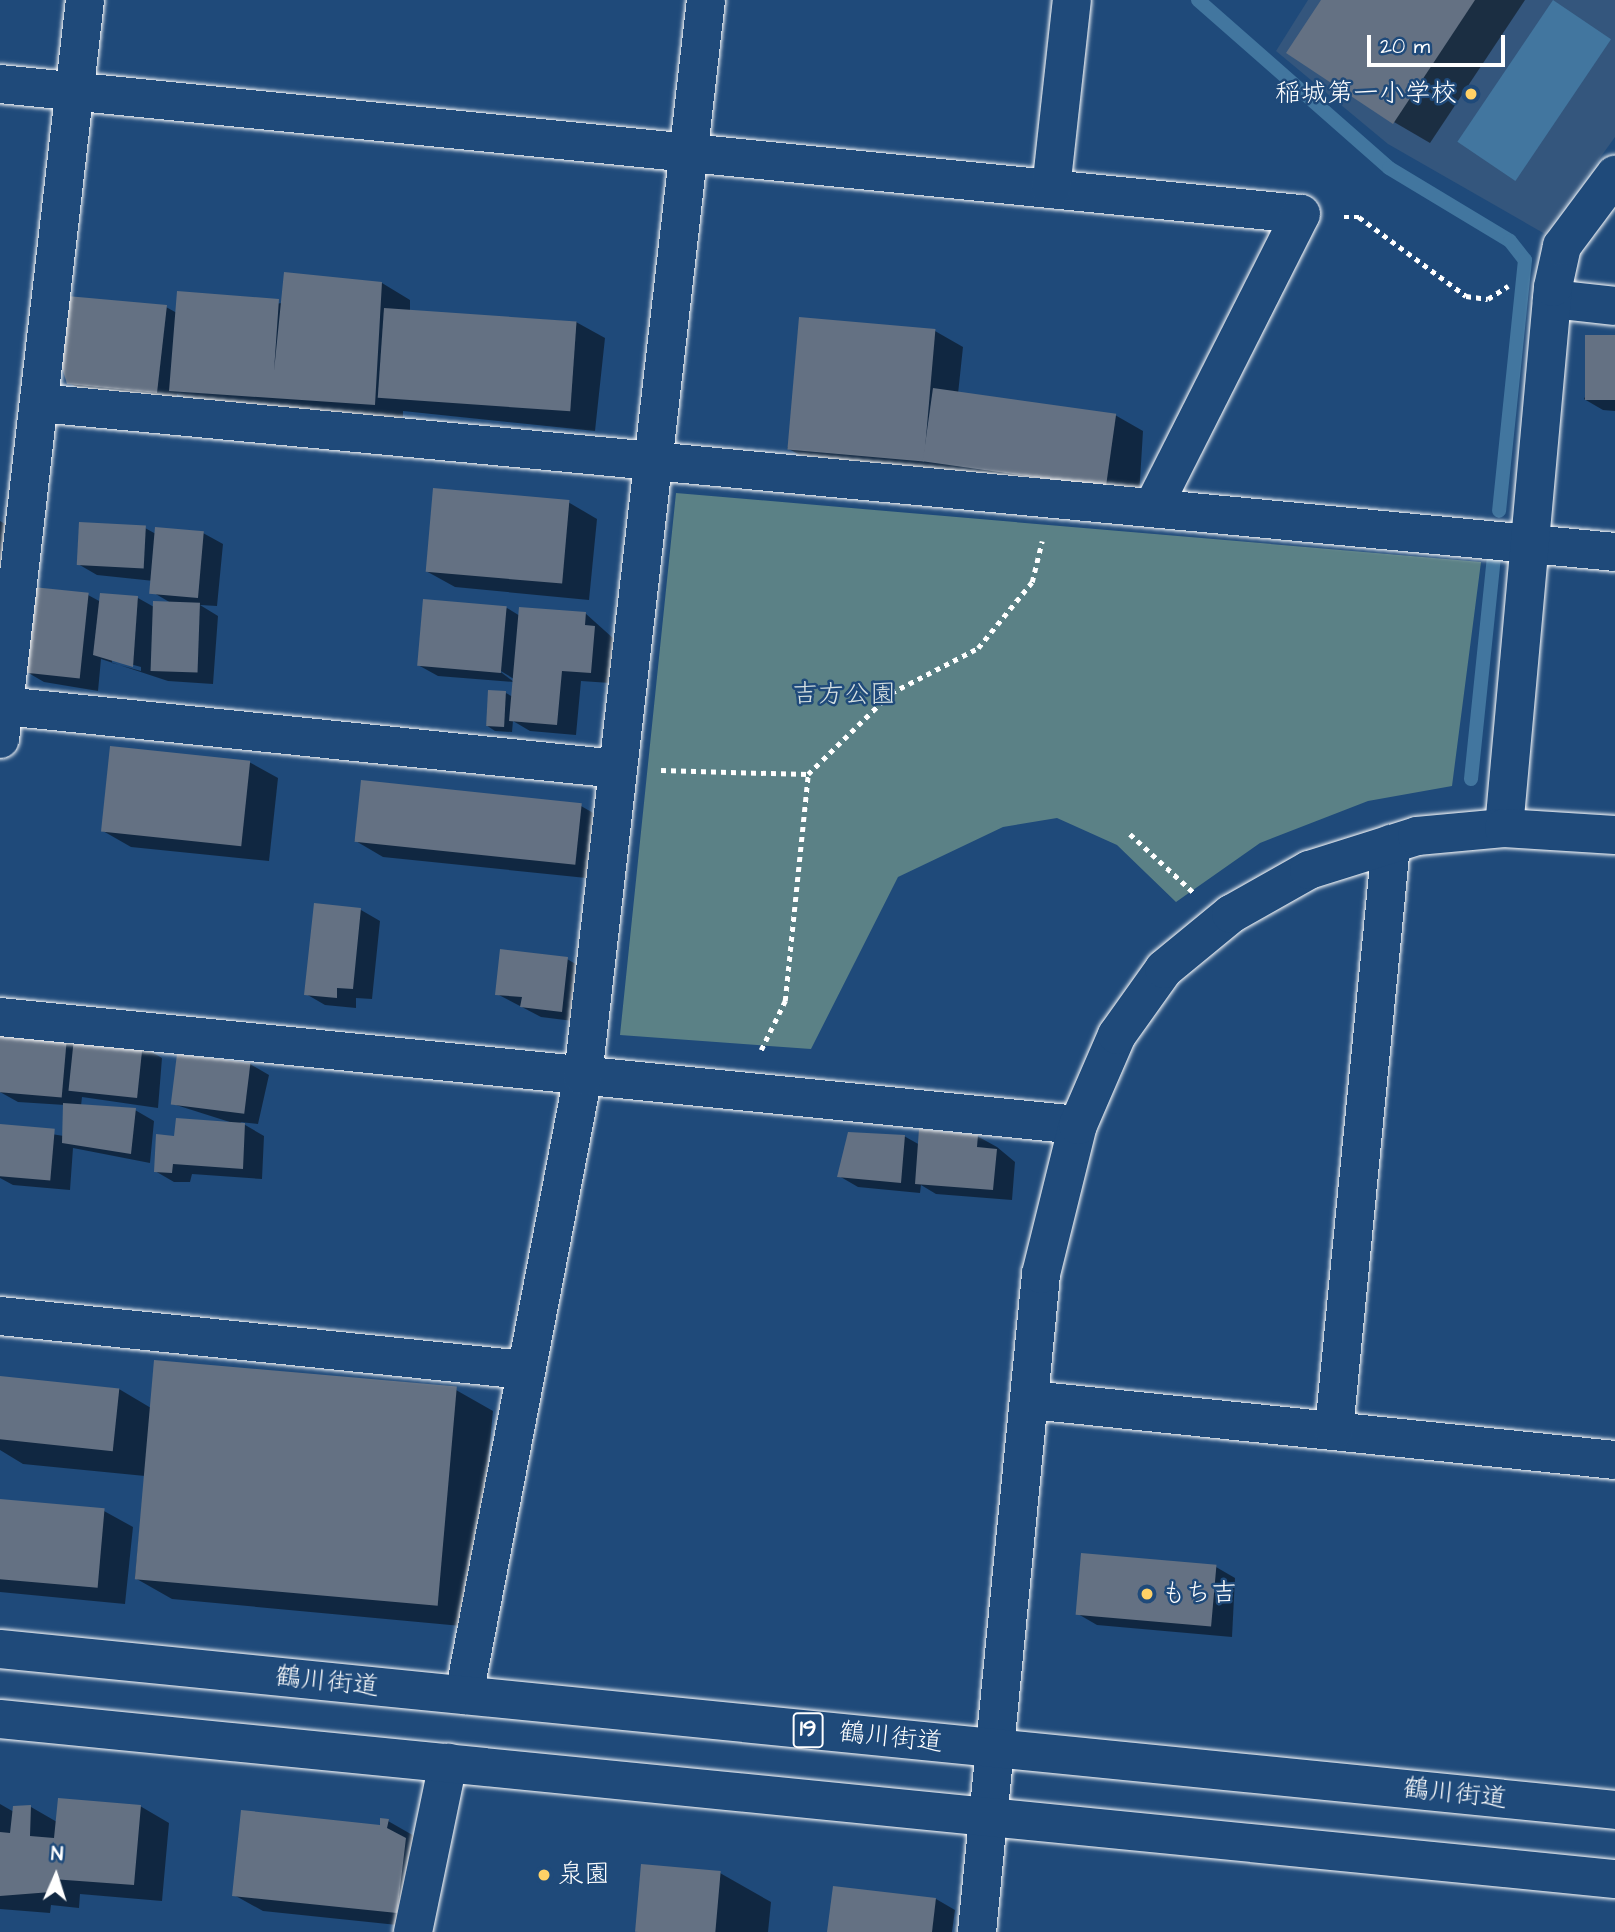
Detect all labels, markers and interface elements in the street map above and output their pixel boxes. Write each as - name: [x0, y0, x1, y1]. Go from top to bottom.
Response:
- scale bar: [1370, 21, 1508, 65]
- text: 20 m: [1380, 32, 1430, 61]
- place label: 稲城第一小学校: [1275, 78, 1457, 110]
- marker: 稲城第一小学校: [1463, 86, 1479, 102]
- park label: 吉方公園: [792, 679, 896, 711]
- place label: もち吉: [1161, 1578, 1239, 1610]
- marker: もち吉: [1139, 1586, 1155, 1602]
- street label: 鶴川街道: [274, 1661, 380, 1703]
- road number: 19: [792, 1710, 824, 1750]
- street label: 鶴川街道: [838, 1717, 944, 1759]
- street label: 鶴川街道: [1402, 1773, 1508, 1815]
- north arrow: [21, 1841, 91, 1911]
- text: N: [50, 1841, 64, 1868]
- place label: 泉園: [558, 1859, 610, 1891]
- marker: 泉園: [536, 1867, 552, 1883]

